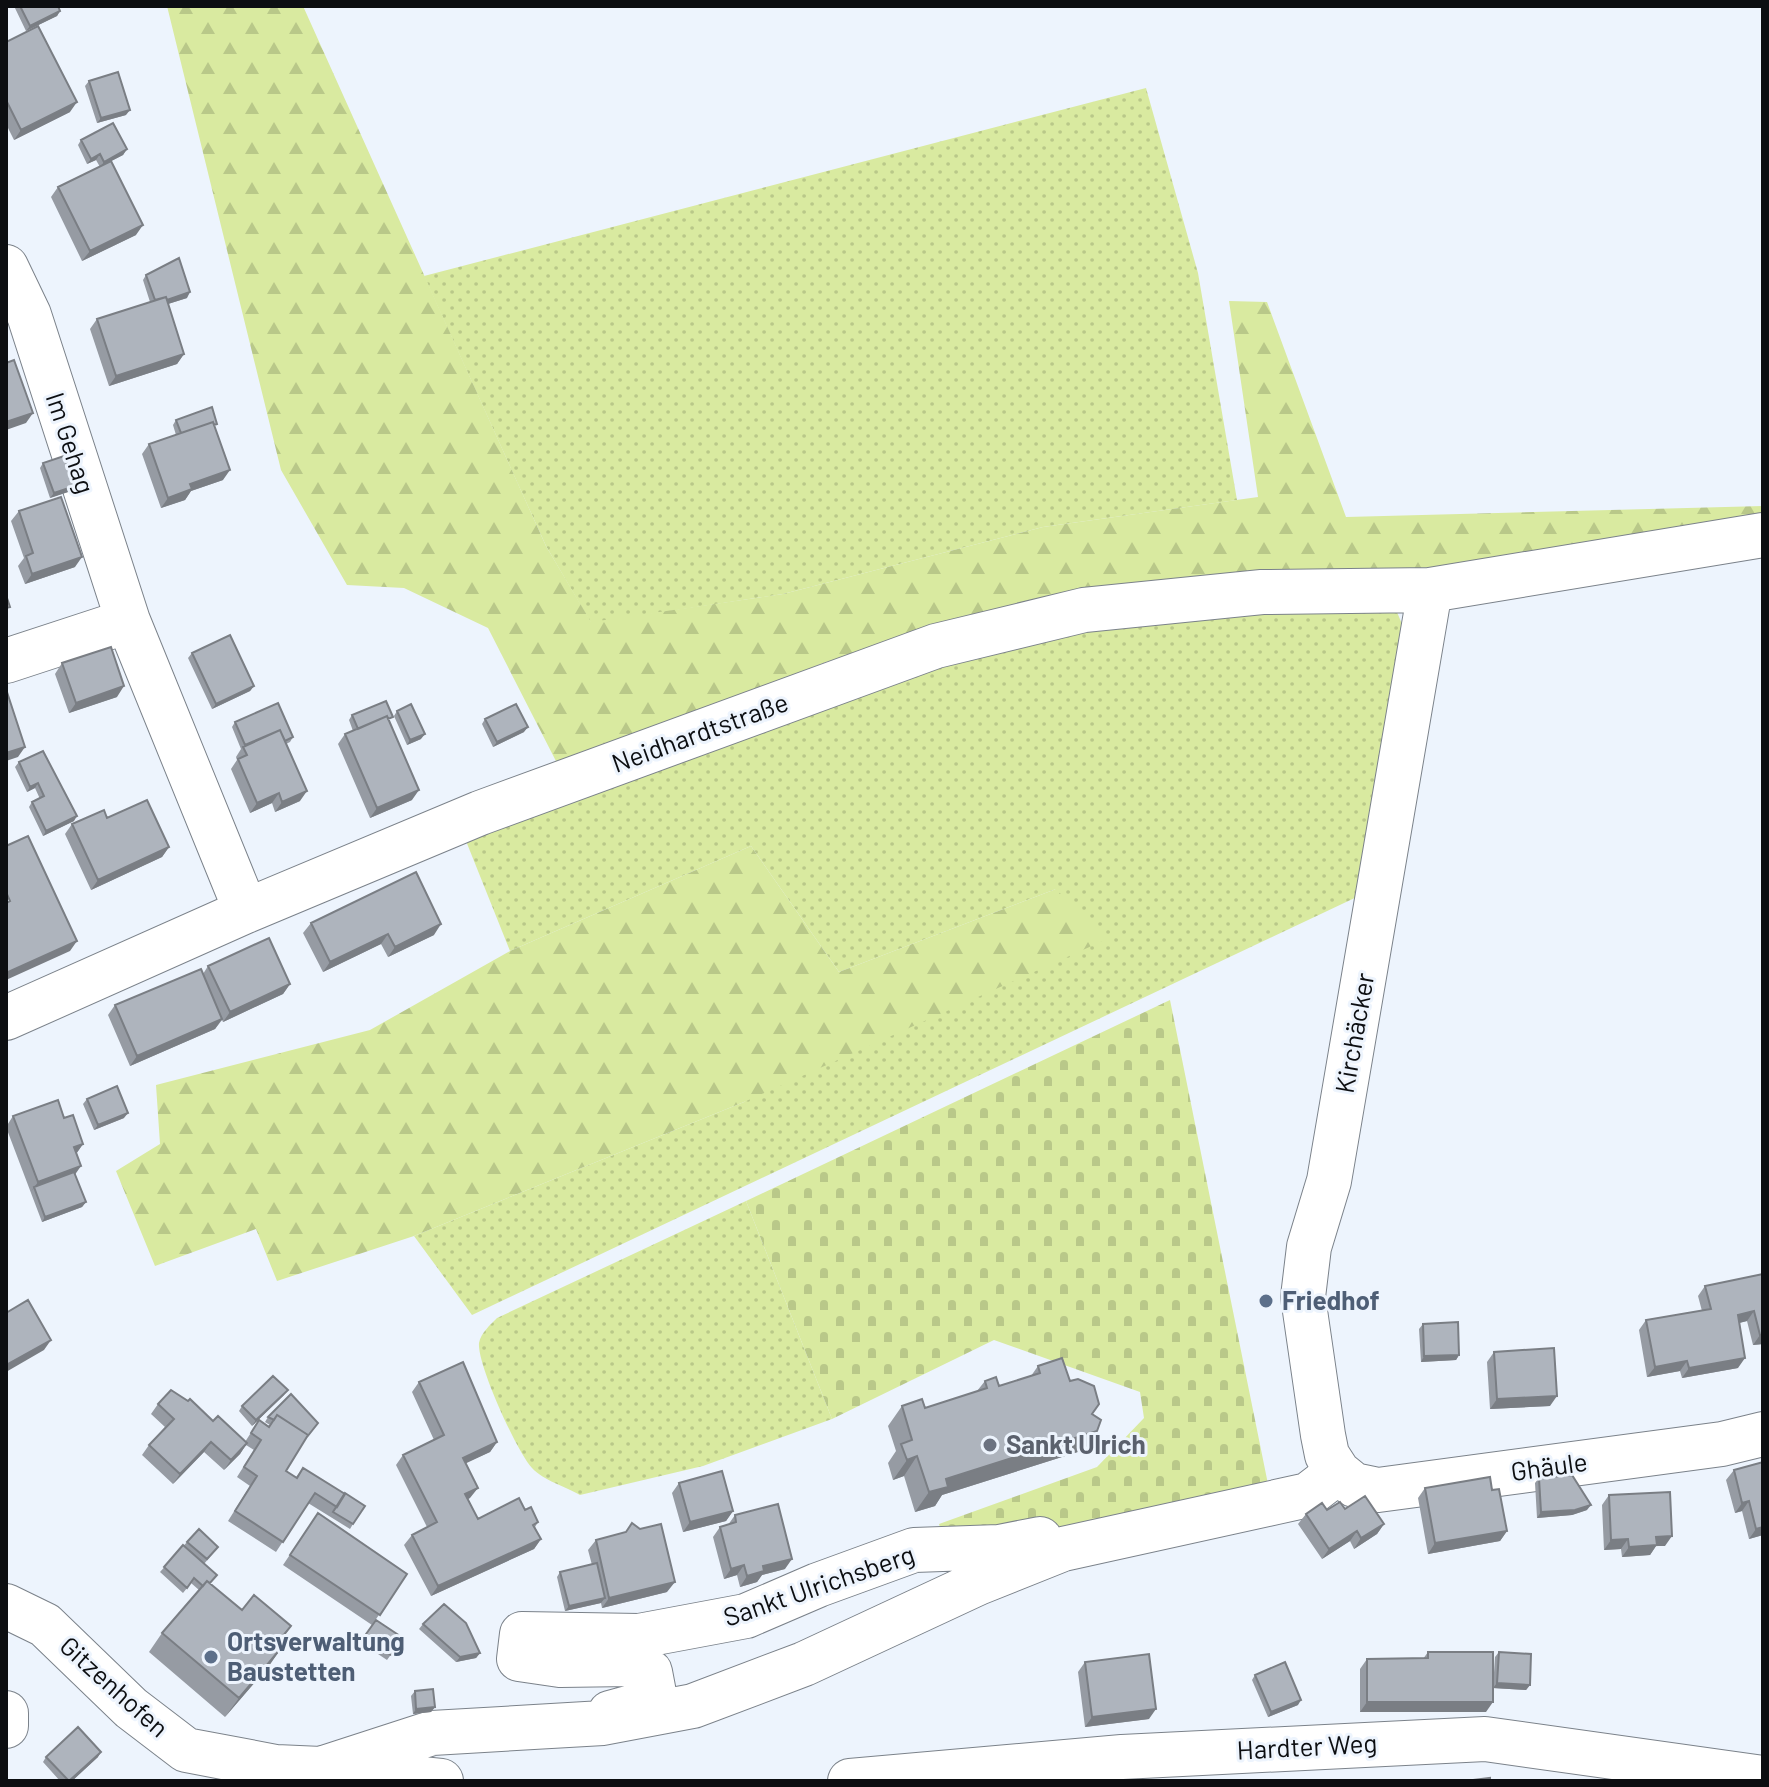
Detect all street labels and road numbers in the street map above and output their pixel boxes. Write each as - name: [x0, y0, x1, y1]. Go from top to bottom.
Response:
- street label: Im Gehag: [41, 388, 102, 497]
- street label: Neidhardtstraße: [607, 685, 792, 778]
- street label: Kirchäcker: [1328, 970, 1379, 1095]
- street label: Ghäule: [1509, 1445, 1589, 1486]
- street label: Sankt Ulrichsberg: [719, 1537, 918, 1632]
- street label: Gitzenhofen: [54, 1629, 176, 1743]
- street label: Hardter Weg: [1236, 1726, 1378, 1765]

